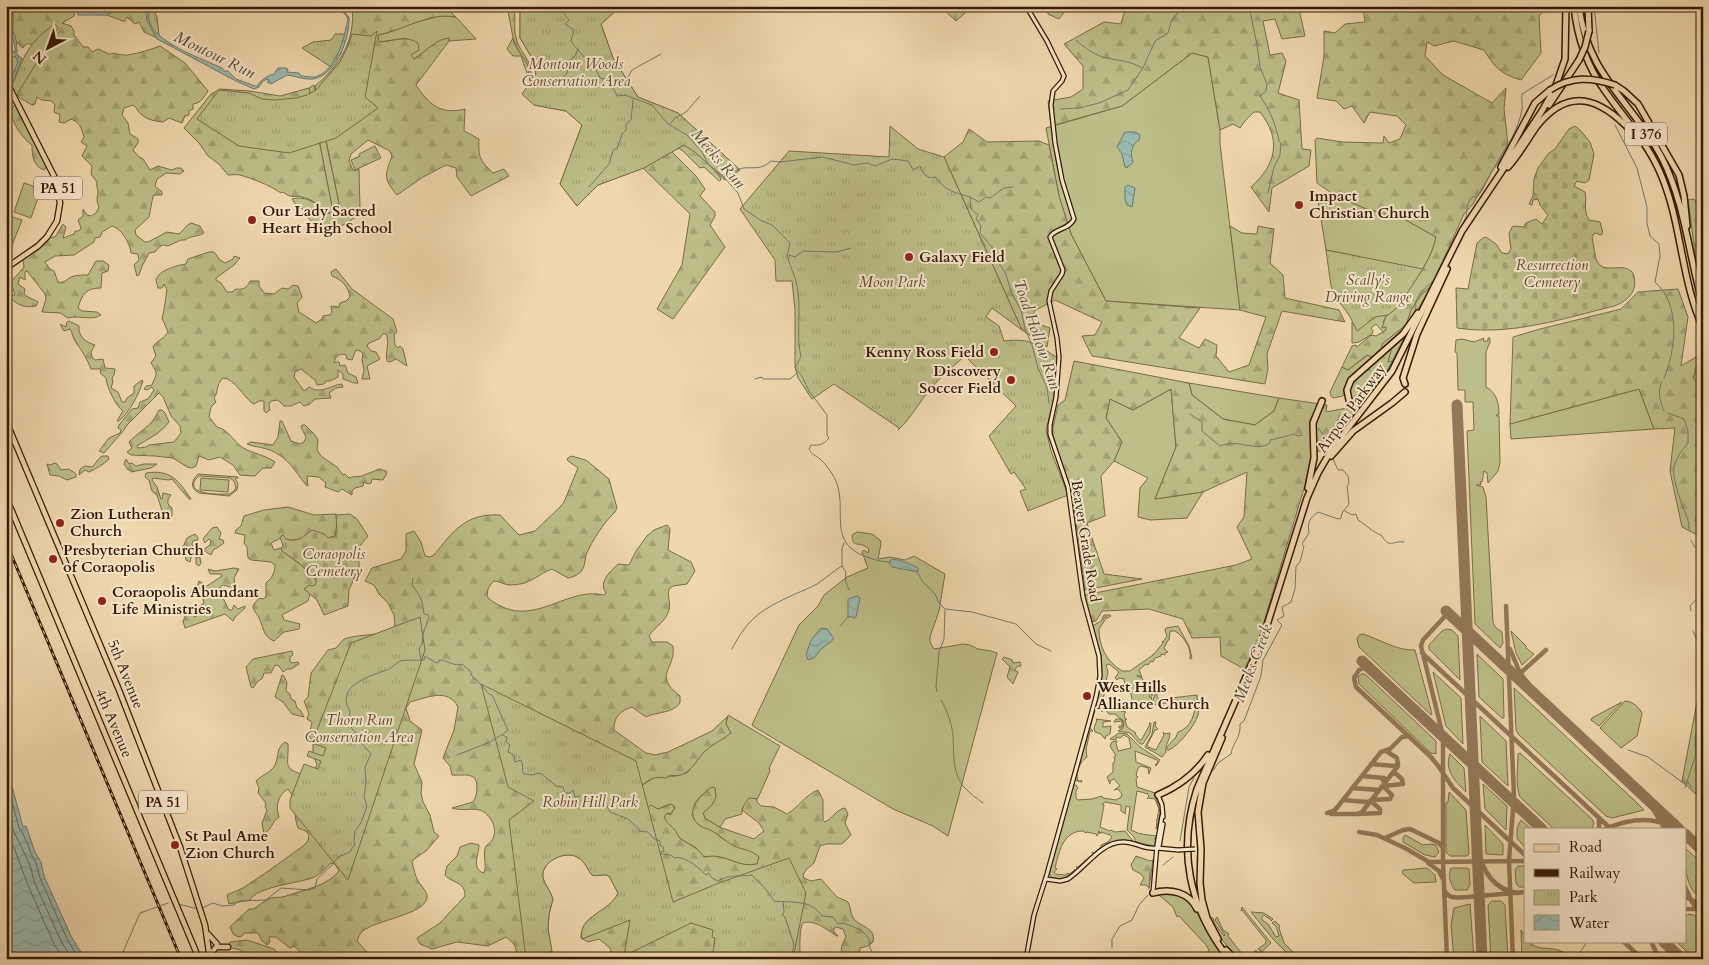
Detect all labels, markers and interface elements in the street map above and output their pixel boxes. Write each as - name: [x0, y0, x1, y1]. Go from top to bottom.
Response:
- north arrow: [22, 22, 72, 72]
- water label: Montour Run: [170, 26, 259, 84]
- text: N: [29, 46, 51, 69]
- park label: Montour Woods Conservation Area: [522, 54, 631, 91]
- road number: I 376: [1625, 122, 1667, 146]
- water label: Meeks Run: [686, 124, 751, 193]
- road number: PA 51: [34, 177, 82, 200]
- place label: Impact Christian Church: [1309, 186, 1430, 223]
- marker: Impact Christian Church: [1293, 199, 1305, 211]
- place label: Our Lady Sacred Heart High School: [262, 201, 393, 238]
- marker: Our Lady Sacred Heart High School: [246, 214, 258, 226]
- place label: Galaxy Field: [919, 247, 1005, 267]
- marker: Galaxy Field: [903, 251, 915, 263]
- park label: Resurrection Cemetery: [1516, 255, 1589, 292]
- park label: Scally's Driving Range: [1325, 270, 1412, 307]
- park label: Moon Park: [859, 272, 926, 292]
- water label: Toad Hollow Run: [1008, 276, 1066, 392]
- place label: Kenny Ross Field: [865, 342, 984, 362]
- marker: Kenny Ross Field: [988, 346, 1000, 358]
- street label: Airport Parkway: [1312, 359, 1390, 457]
- place label: Discovery Soccer Field: [919, 361, 1001, 398]
- marker: Discovery Soccer Field: [1005, 374, 1017, 386]
- street label: Beaver Grade Road: [1067, 479, 1105, 603]
- place label: Zion Lutheran Church: [70, 504, 171, 541]
- marker: Zion Lutheran Church: [54, 517, 66, 529]
- place label: Presbyterian Church of Coraopolis: [63, 540, 205, 577]
- park label: Coraopolis Cemetery: [303, 544, 365, 581]
- marker: Presbyterian Church of Coraopolis: [47, 553, 59, 565]
- place label: Coraopolis Abundant Life Ministries: [112, 582, 259, 619]
- marker: Coraopolis Abundant Life Ministries: [96, 595, 108, 607]
- water label: Meeks Creek: [1228, 621, 1278, 706]
- street label: 5th Avenue: [103, 636, 149, 712]
- place label: West Hills Alliance Church: [1096, 677, 1210, 714]
- street label: 4th Avenue: [90, 685, 138, 761]
- marker: West Hills Alliance Church: [1081, 690, 1093, 702]
- park label: Thorn Run Conservation Area: [305, 710, 414, 747]
- road number: PA 51: [139, 790, 187, 814]
- park label: Robin Hill Park: [542, 792, 638, 812]
- place label: St Paul Ame Zion Church: [185, 826, 276, 863]
- legend: [1524, 828, 1686, 942]
- text: Road: [1569, 837, 1602, 857]
- marker: St Paul Ame Zion Church: [169, 839, 181, 851]
- text: Railway: [1569, 863, 1620, 883]
- text: Park: [1569, 887, 1598, 907]
- text: Water: [1568, 913, 1610, 933]

